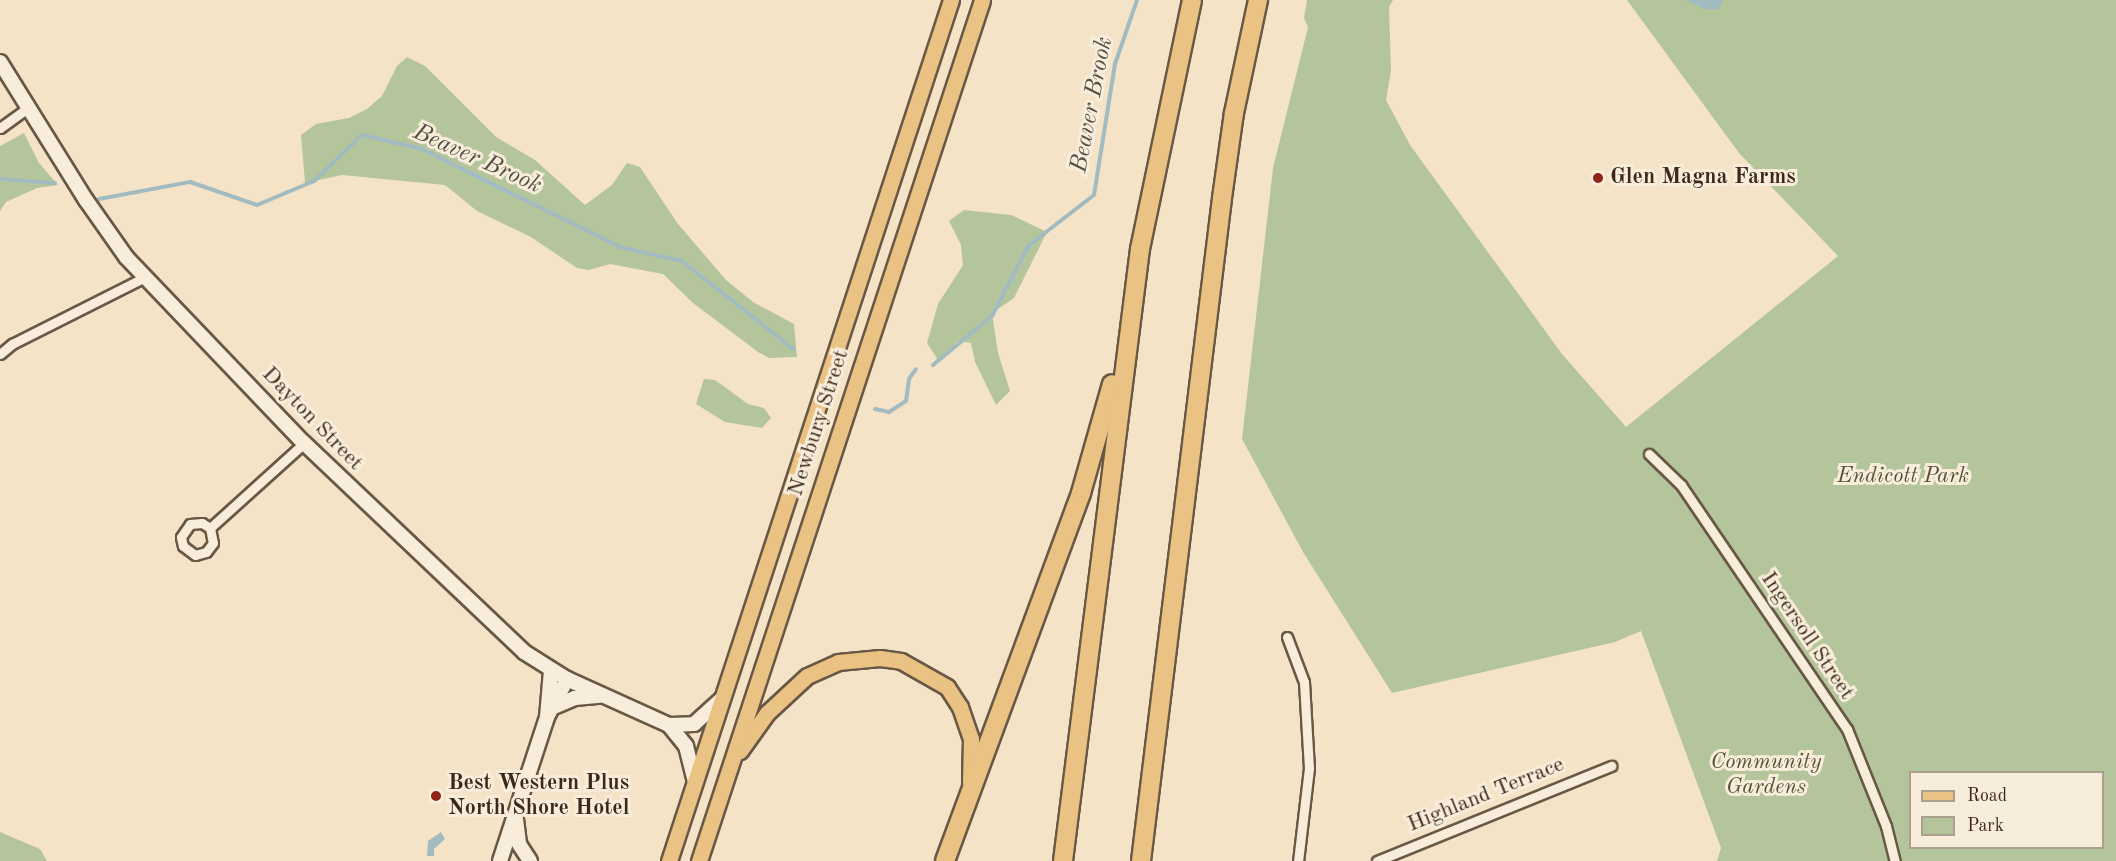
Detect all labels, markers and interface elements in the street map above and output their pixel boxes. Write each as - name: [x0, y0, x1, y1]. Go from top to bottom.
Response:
- water label: Beaver Brook: [1066, 35, 1120, 175]
- water label: Beaver Brook: [408, 119, 546, 201]
- place label: Glen Magna Farms: [1610, 165, 1796, 191]
- marker: Glen Magna Farms: [1591, 171, 1605, 185]
- street label: Newbury Street: [783, 347, 855, 499]
- street label: Dayton Street: [256, 362, 368, 476]
- park label: Endicott Park: [1837, 464, 1969, 490]
- street label: Ingersoll Street: [1755, 567, 1859, 705]
- park label: Community Gardens: [1710, 749, 1822, 800]
- street label: Highland Terrace: [1404, 752, 1568, 838]
- place label: Best Western Plus North Shore Hotel: [448, 770, 629, 822]
- legend: [1909, 771, 2104, 849]
- text: Road: [1967, 787, 2007, 805]
- marker: Best Western Plus North Shore Hotel: [429, 789, 443, 803]
- text: Park: [1967, 817, 2004, 835]

